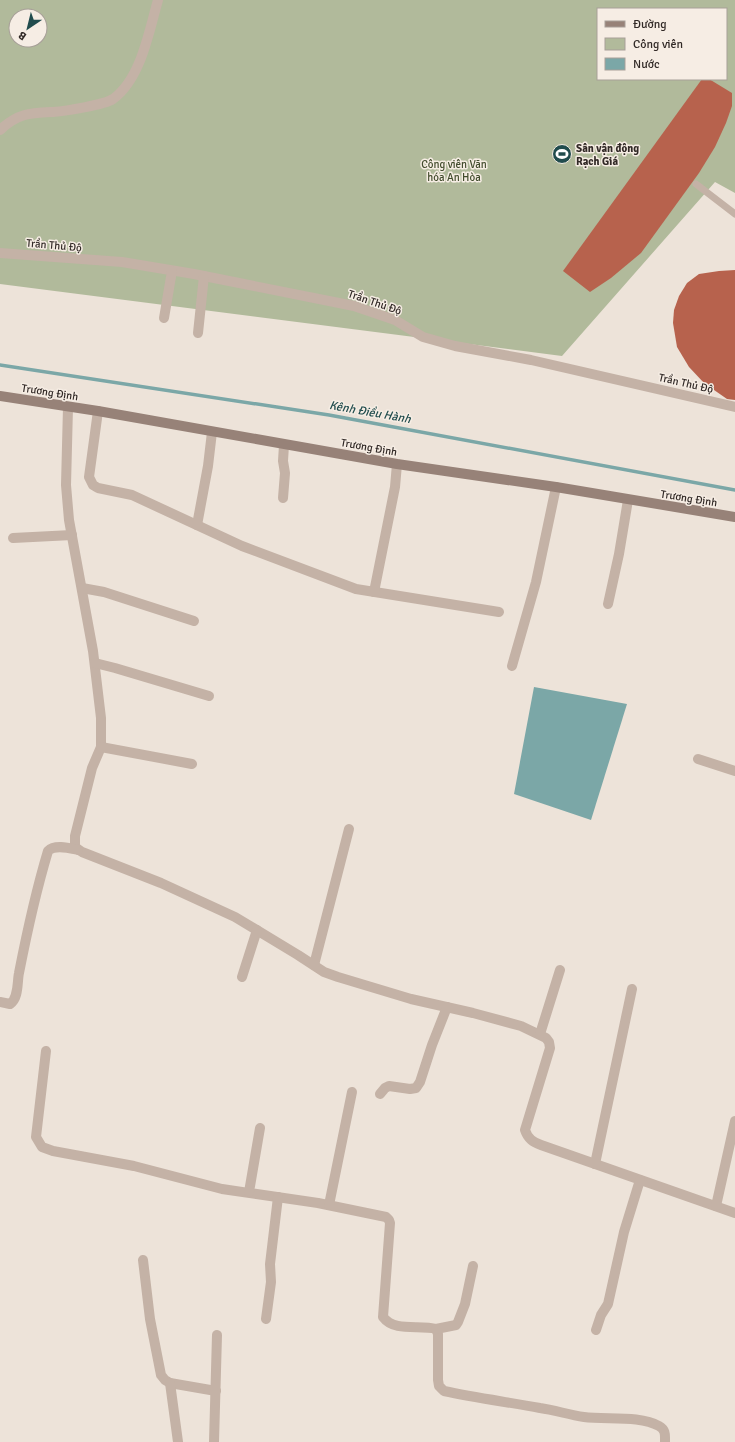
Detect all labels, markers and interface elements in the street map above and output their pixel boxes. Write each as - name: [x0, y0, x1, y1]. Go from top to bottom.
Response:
- north arrow: [8, 8, 48, 48]
- legend: [597, 8, 727, 80]
- text: Đường: [633, 17, 667, 32]
- text: B: [16, 28, 29, 43]
- text: Công viên: [633, 37, 683, 52]
- text: Nước: [633, 57, 660, 72]
- place label: Sân vận động Rạch Giá: [576, 142, 639, 168]
- sports icon: Sân vận động Rạch Giá: [551, 143, 573, 165]
- park label: Công viên Văn hóa An Hòa: [421, 158, 487, 184]
- street label: Trần Thủ Độ: [26, 236, 83, 254]
- street label: Trần Thủ Độ: [346, 286, 404, 318]
- street label: Trần Thủ Độ: [657, 370, 715, 396]
- street label: Trương Định: [21, 382, 79, 403]
- water label: Kênh Điều Hành: [328, 398, 412, 427]
- street label: Trương Định: [340, 436, 398, 459]
- street label: Trương Định: [660, 488, 718, 509]

